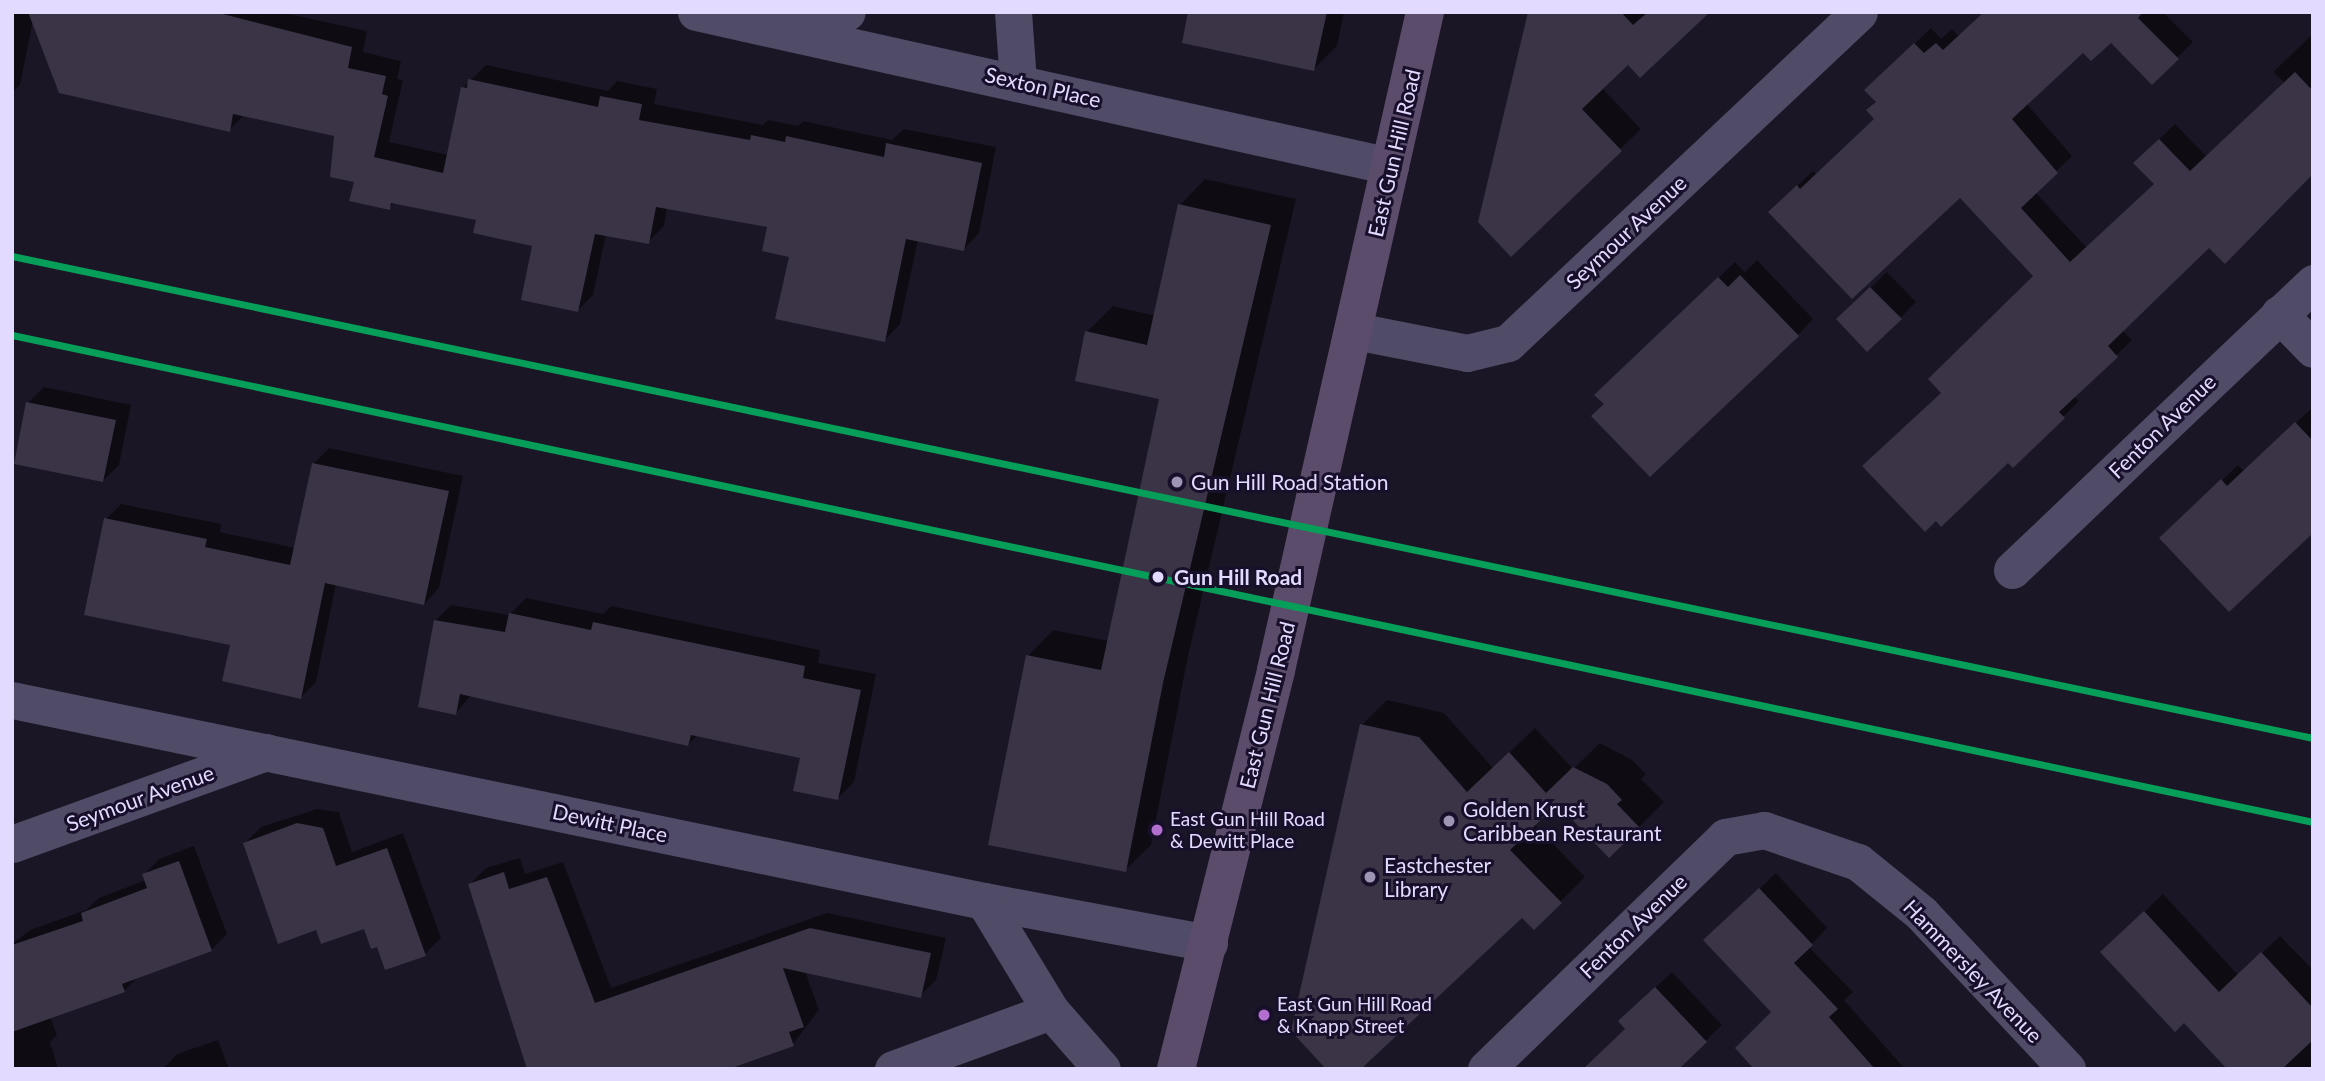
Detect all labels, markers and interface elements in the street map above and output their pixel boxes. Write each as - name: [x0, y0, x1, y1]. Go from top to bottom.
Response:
- street label: Sexton Place: [983, 61, 1103, 113]
- street label: East Gun Hill Road: [1362, 67, 1426, 239]
- street label: Seymour Avenue: [1560, 169, 1692, 295]
- street label: Fenton Avenue: [2103, 368, 2221, 484]
- place label: Gun Hill Road Station: [1191, 469, 1388, 495]
- marker: Gun Hill Road Station: [1169, 474, 1185, 490]
- place label: Gun Hill Road: [1174, 564, 1302, 590]
- marker: Gun Hill Road: [1148, 567, 1168, 587]
- street label: East Gun Hill Road: [1234, 619, 1300, 791]
- street label: Seymour Avenue: [62, 759, 218, 837]
- place label: Golden Krust Caribbean Restaurant: [1463, 796, 1662, 846]
- street label: Dewitt Place: [550, 799, 670, 847]
- place label: East Gun Hill Road & Dewitt Place: [1170, 808, 1325, 852]
- marker: Golden Krust Caribbean Restaurant: [1441, 813, 1457, 829]
- marker: East Gun Hill Road & Dewitt Place: [1150, 823, 1164, 837]
- place label: Eastchester Library: [1384, 852, 1491, 902]
- street label: Fenton Avenue: [1574, 868, 1692, 984]
- marker: Eastchester Library: [1362, 869, 1378, 885]
- street label: Hammersley Avenue: [1898, 894, 2048, 1048]
- place label: East Gun Hill Road & Knapp Street: [1277, 993, 1432, 1037]
- marker: East Gun Hill Road & Knapp Street: [1257, 1008, 1271, 1022]

